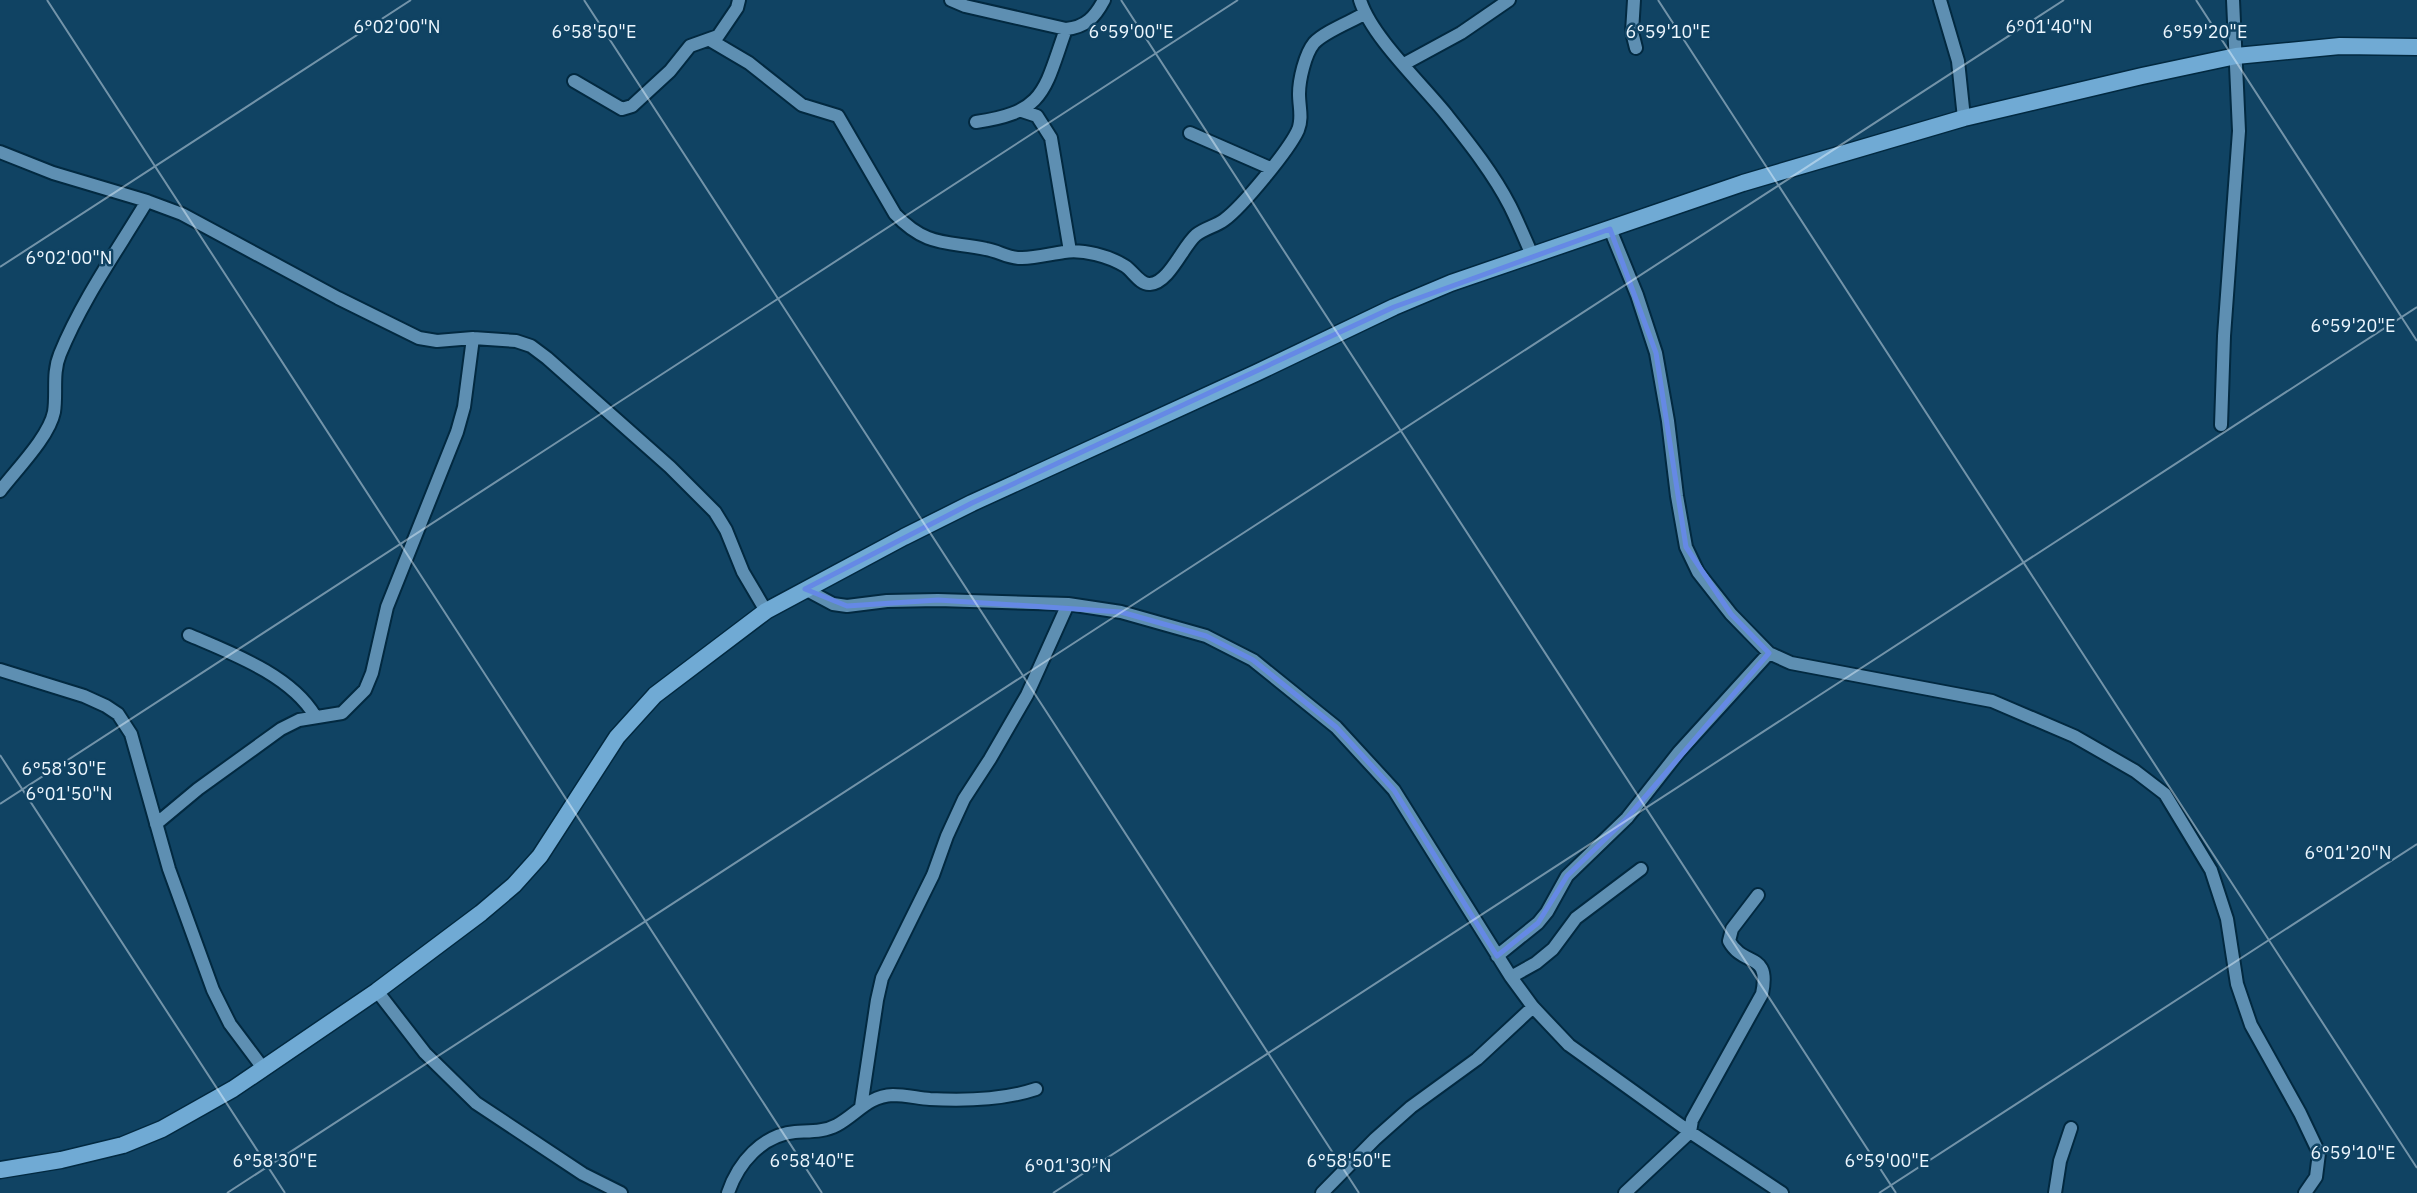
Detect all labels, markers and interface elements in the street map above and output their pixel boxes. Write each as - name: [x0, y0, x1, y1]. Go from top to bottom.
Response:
- text: 6°02'00"N: [353, 15, 441, 38]
- text: 6°01'40"N: [2005, 15, 2093, 38]
- text: 6°58'50"E: [552, 20, 636, 43]
- text: 6°59'00"E: [1089, 20, 1173, 43]
- text: 6°59'10"E: [1626, 20, 1710, 43]
- text: 6°59'20"E: [2163, 20, 2247, 43]
- text: 6°02'00"N: [25, 246, 113, 269]
- text: 6°59'20"E: [2311, 314, 2395, 337]
- text: 6°58'30"E: [22, 757, 106, 780]
- text: 6°01'50"N: [25, 782, 113, 805]
- text: 6°01'20"N: [2304, 841, 2392, 864]
- text: 6°59'10"E: [2311, 1141, 2395, 1164]
- text: 6°58'30"E: [233, 1149, 317, 1172]
- text: 6°58'40"E: [770, 1149, 854, 1172]
- text: 6°58'50"E: [1307, 1149, 1391, 1172]
- text: 6°59'00"E: [1845, 1149, 1929, 1172]
- text: 6°01'30"N: [1024, 1154, 1112, 1177]

